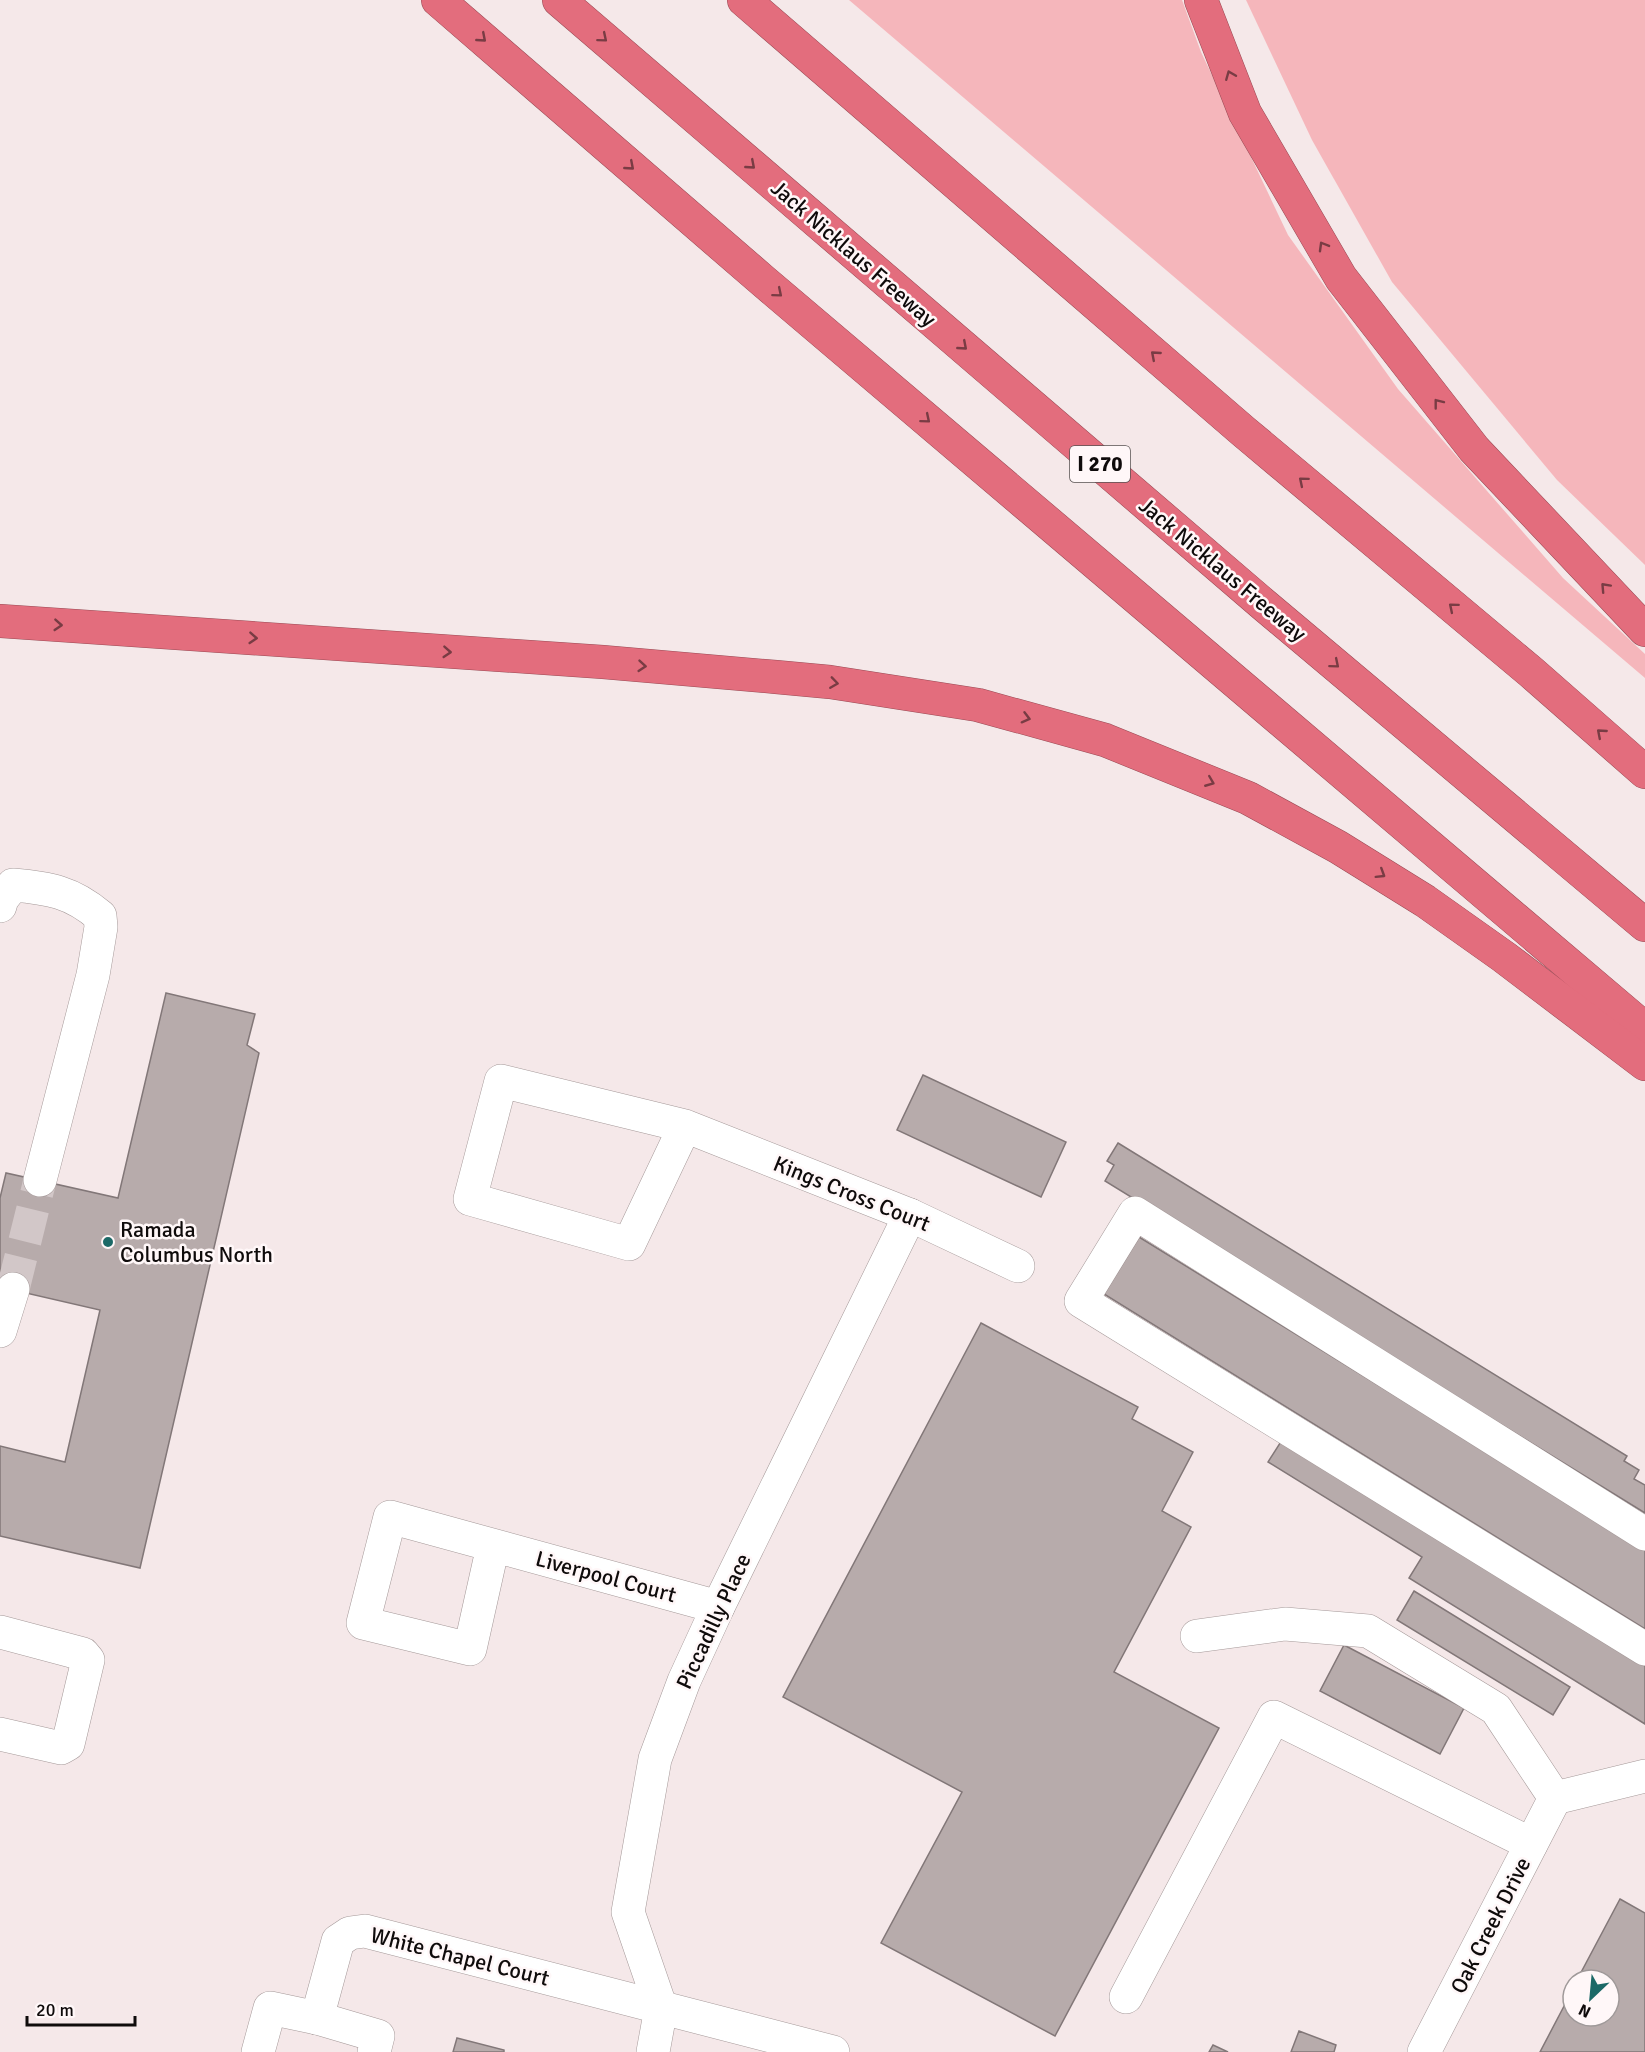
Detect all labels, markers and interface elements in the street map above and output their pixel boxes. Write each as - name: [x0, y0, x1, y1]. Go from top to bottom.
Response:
- one-way arrow: [475, 31, 486, 42]
- one-way arrow: [596, 31, 607, 42]
- one-way arrow: [1225, 70, 1237, 81]
- one-way arrow: [623, 158, 634, 169]
- one-way arrow: [744, 158, 755, 169]
- street label: Jack Nicklaus Freeway: [766, 174, 942, 333]
- one-way arrow: [1318, 242, 1330, 252]
- one-way arrow: [771, 286, 782, 297]
- one-way arrow: [956, 339, 967, 350]
- one-way arrow: [1151, 351, 1162, 362]
- one-way arrow: [1434, 398, 1445, 409]
- one-way arrow: [919, 412, 930, 423]
- road number: I 270: [1070, 446, 1130, 482]
- one-way arrow: [1299, 478, 1310, 489]
- street label: Jack Nicklaus Freeway: [1134, 492, 1312, 648]
- one-way arrow: [1601, 584, 1612, 594]
- one-way arrow: [1449, 603, 1460, 614]
- one-way arrow: [54, 618, 63, 631]
- one-way arrow: [248, 631, 257, 644]
- one-way arrow: [443, 645, 452, 658]
- one-way arrow: [1328, 657, 1339, 668]
- one-way arrow: [637, 659, 646, 672]
- one-way arrow: [830, 676, 839, 688]
- one-way arrow: [1020, 711, 1031, 723]
- one-way arrow: [1597, 729, 1608, 740]
- one-way arrow: [1203, 775, 1214, 787]
- one-way arrow: [1375, 866, 1385, 878]
- street label: Kings Cross Court: [770, 1150, 934, 1237]
- place label: Ramada Columbus North: [120, 1216, 273, 1268]
- marker: Ramada Columbus North: [101, 1235, 115, 1249]
- street label: Liverpool Court: [533, 1545, 679, 1608]
- street label: Piccadilly Place: [670, 1549, 757, 1693]
- street label: Oak Creek Drive: [1445, 1853, 1536, 1998]
- street label: White Chapel Court: [368, 1921, 552, 1992]
- north arrow: [1561, 1968, 1621, 2028]
- scale bar: [27, 1989, 135, 2027]
- text: 20 m: [36, 1999, 74, 2021]
- text: N: [1575, 1999, 1594, 2022]

